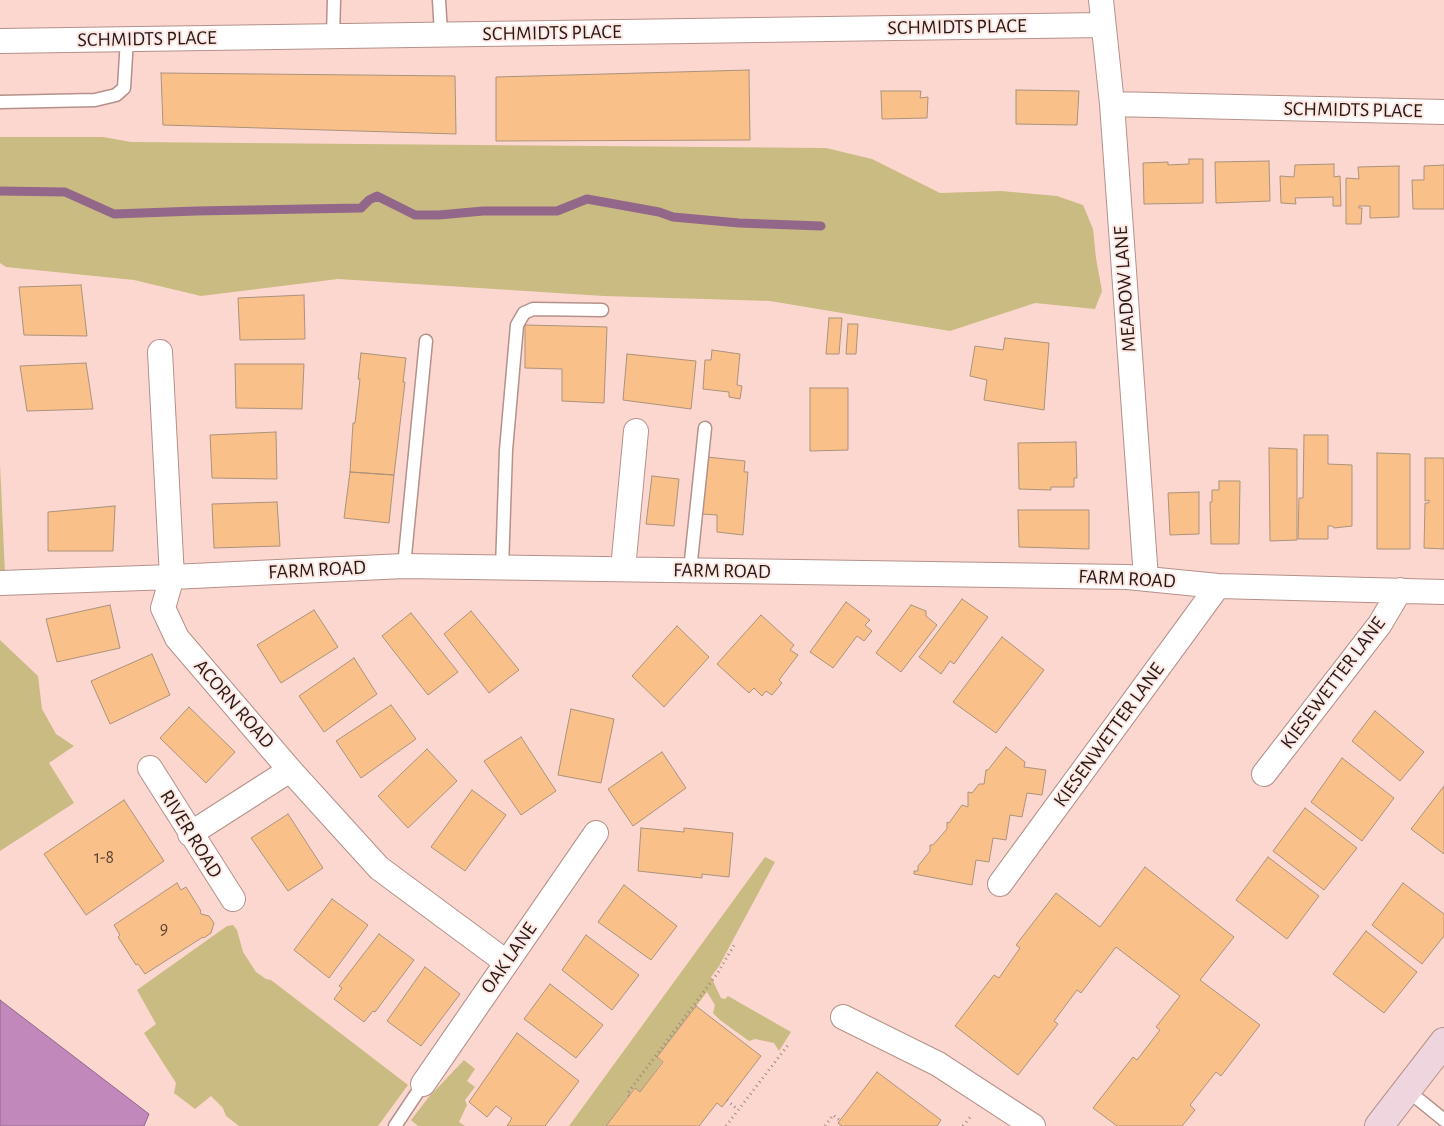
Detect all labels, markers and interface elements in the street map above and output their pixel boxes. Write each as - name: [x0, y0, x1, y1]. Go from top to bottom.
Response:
- street label: SCHMIDTS PLACE: [887, 14, 1027, 40]
- street label: SCHMIDTS PLACE: [482, 20, 622, 46]
- street label: SCHMIDTS PLACE: [77, 26, 217, 52]
- street label: SCHMIDTS PLACE: [1283, 97, 1423, 123]
- street label: MEADOW LANE: [1109, 225, 1141, 353]
- street label: FARM ROAD: [268, 555, 366, 585]
- street label: FARM ROAD: [673, 558, 771, 584]
- street label: FARM ROAD: [1078, 564, 1176, 594]
- street label: KIESEWETTER LANE: [1275, 612, 1391, 754]
- street label: ACORN ROAD: [189, 655, 279, 753]
- street label: KIESENWETTER LANE: [1049, 658, 1169, 812]
- street label: RIVER ROAD: [155, 786, 227, 882]
- house number: 1-8: [94, 847, 114, 869]
- house number: 9: [160, 918, 168, 940]
- street label: OAK LANE: [476, 918, 542, 998]

